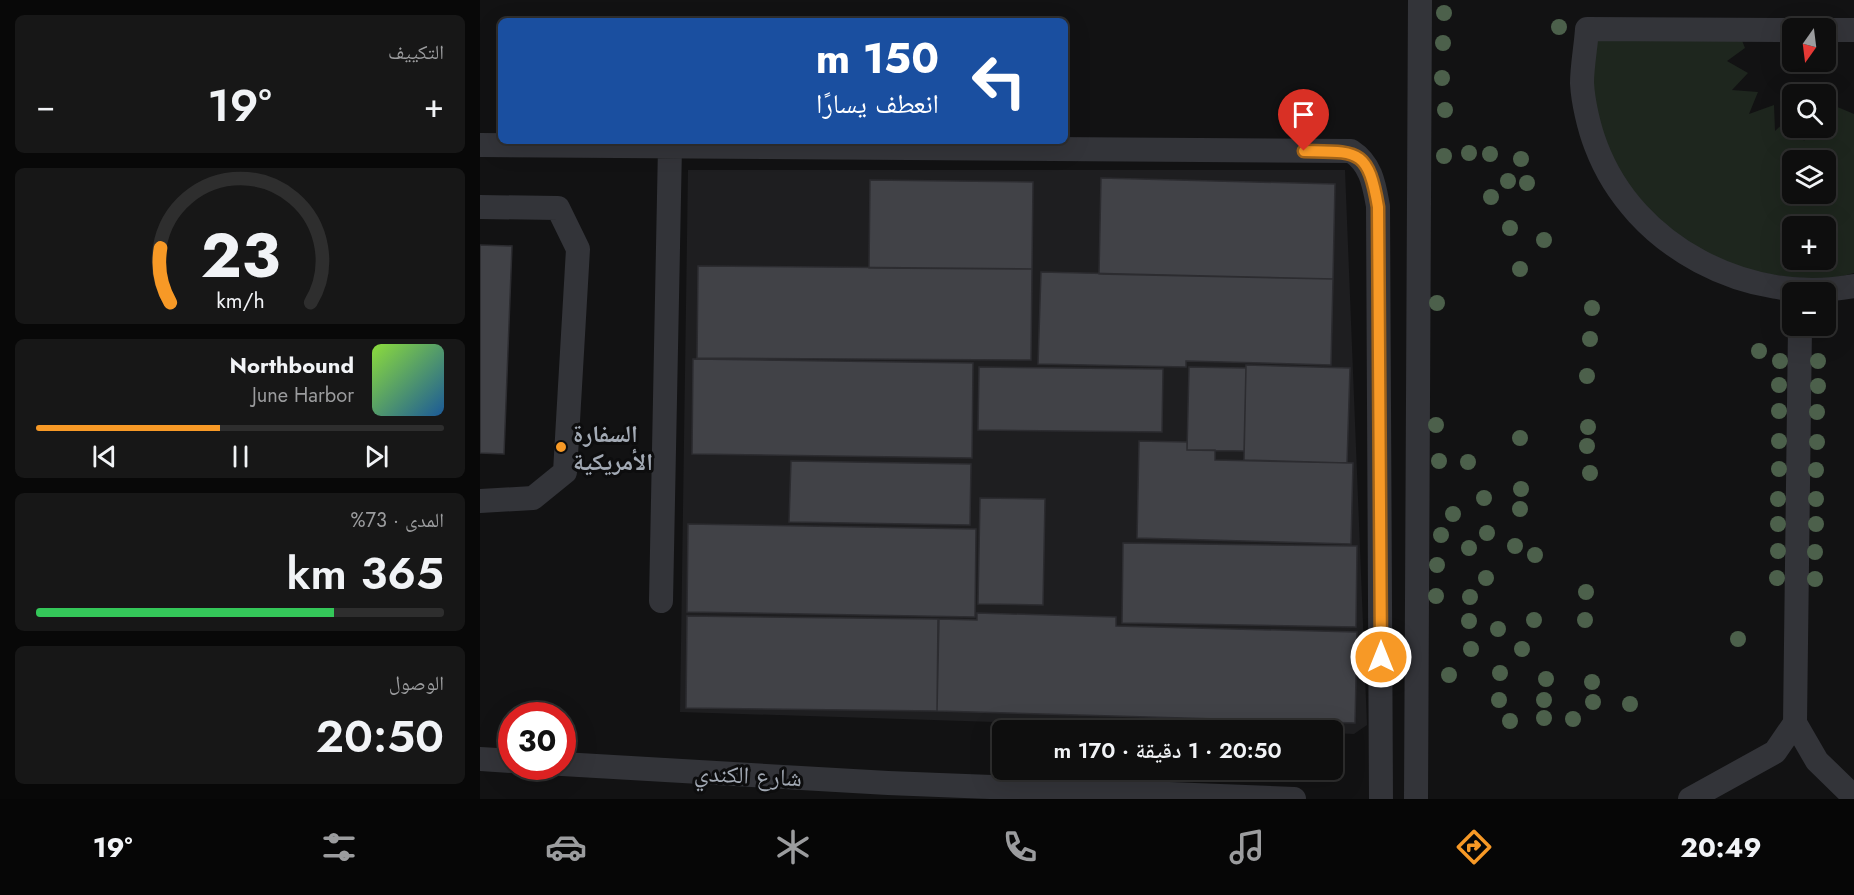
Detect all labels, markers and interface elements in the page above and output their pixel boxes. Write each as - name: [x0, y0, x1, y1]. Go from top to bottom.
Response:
- north arrow: [1782, 18, 1836, 72]
- map controls: [1782, 18, 1836, 336]
- text: 150 m: [816, 28, 939, 89]
- text: التكييف: [388, 38, 444, 67]
- icon: left: [960, 42, 1038, 120]
- text: 19°: [208, 73, 272, 138]
- text: −: [36, 82, 55, 129]
- text: +: [424, 82, 444, 129]
- text: انعطف يسارًا: [816, 84, 939, 123]
- button: search: [1782, 84, 1836, 138]
- pin: [1278, 89, 1329, 151]
- icon: arrive: [1287, 98, 1320, 131]
- button: layers: [1782, 150, 1836, 204]
- text: 23: [200, 210, 280, 300]
- button: +: [1782, 216, 1836, 270]
- button: −: [1782, 282, 1836, 336]
- text: km/h: [216, 286, 264, 317]
- text: Northbound: [230, 349, 354, 381]
- text: June Harbor: [252, 381, 354, 410]
- place label: السفارة الأمريكية: [573, 416, 653, 479]
- icon: previous: [88, 440, 121, 473]
- icon: pause: [224, 440, 257, 473]
- icon: next: [360, 440, 393, 473]
- marker: السفارة الأمريكية: [554, 440, 568, 454]
- text: المدى · 73%: [350, 506, 444, 535]
- text: 365 km: [287, 541, 444, 606]
- position arrow: [1349, 625, 1413, 689]
- text: الوصول: [389, 669, 444, 698]
- speed limit sign: 30: [498, 702, 576, 780]
- text: 20:50: [316, 704, 444, 769]
- text: 20:50 · 1 دقيقة · 170 m: [1053, 734, 1282, 766]
- street label: شارع الكندي: [693, 755, 803, 797]
- icon: filters: [318, 826, 360, 868]
- icon: car: [545, 826, 587, 868]
- icon: climate: [772, 826, 814, 868]
- icon: phone: [999, 826, 1041, 868]
- icon: music: [1226, 826, 1268, 868]
- icon: directions: [1453, 826, 1495, 868]
- text: 19°: [93, 828, 132, 867]
- text: 20:49: [1680, 828, 1761, 867]

